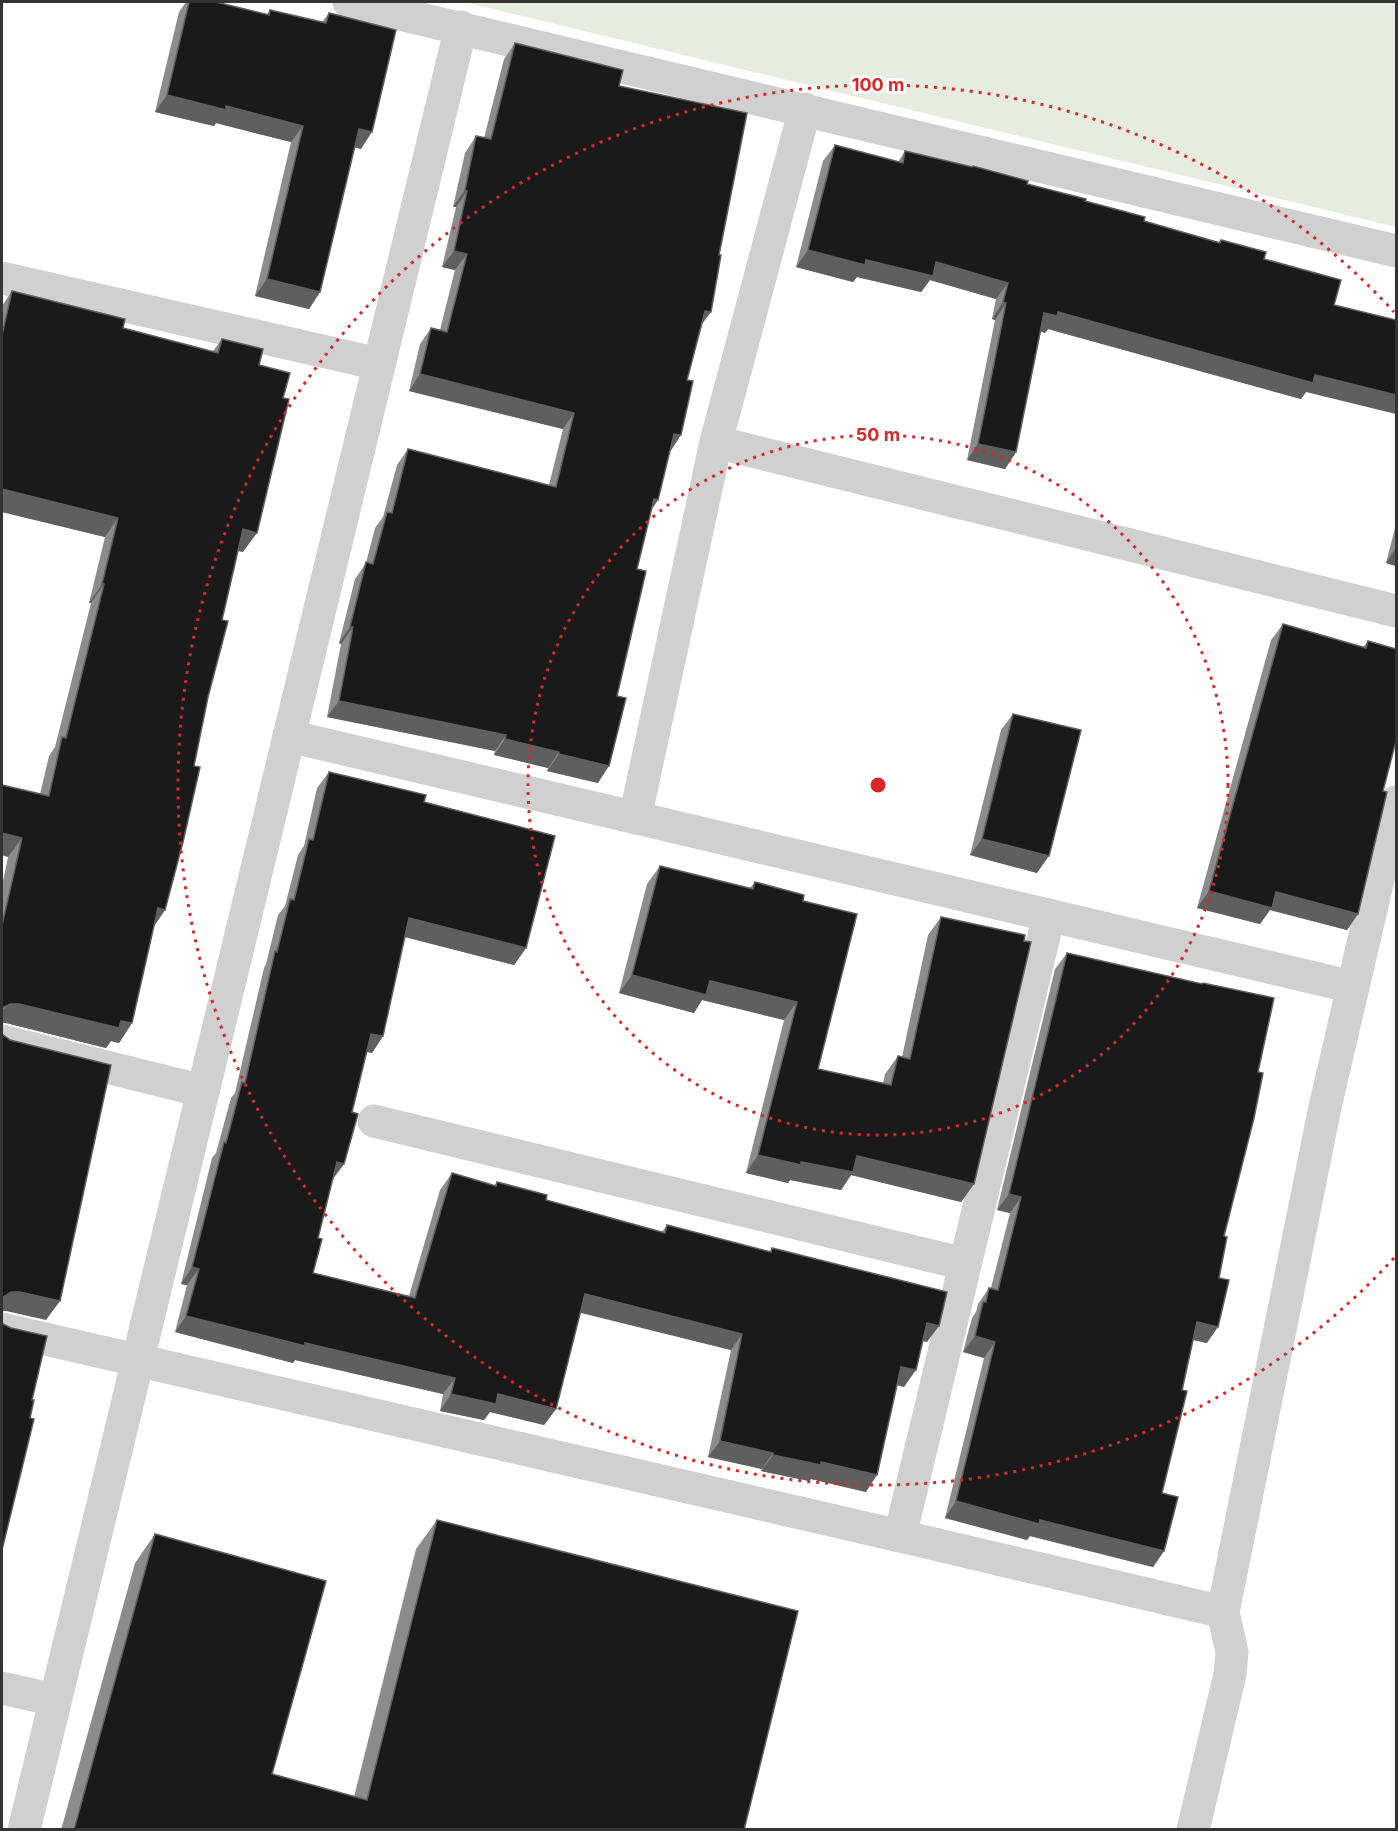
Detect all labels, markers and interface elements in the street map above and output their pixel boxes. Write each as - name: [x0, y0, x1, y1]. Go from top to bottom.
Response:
- text: 100 m: [852, 74, 904, 95]
- text: 50 m: [856, 424, 900, 445]
- centre of rings: [868, 775, 888, 795]

